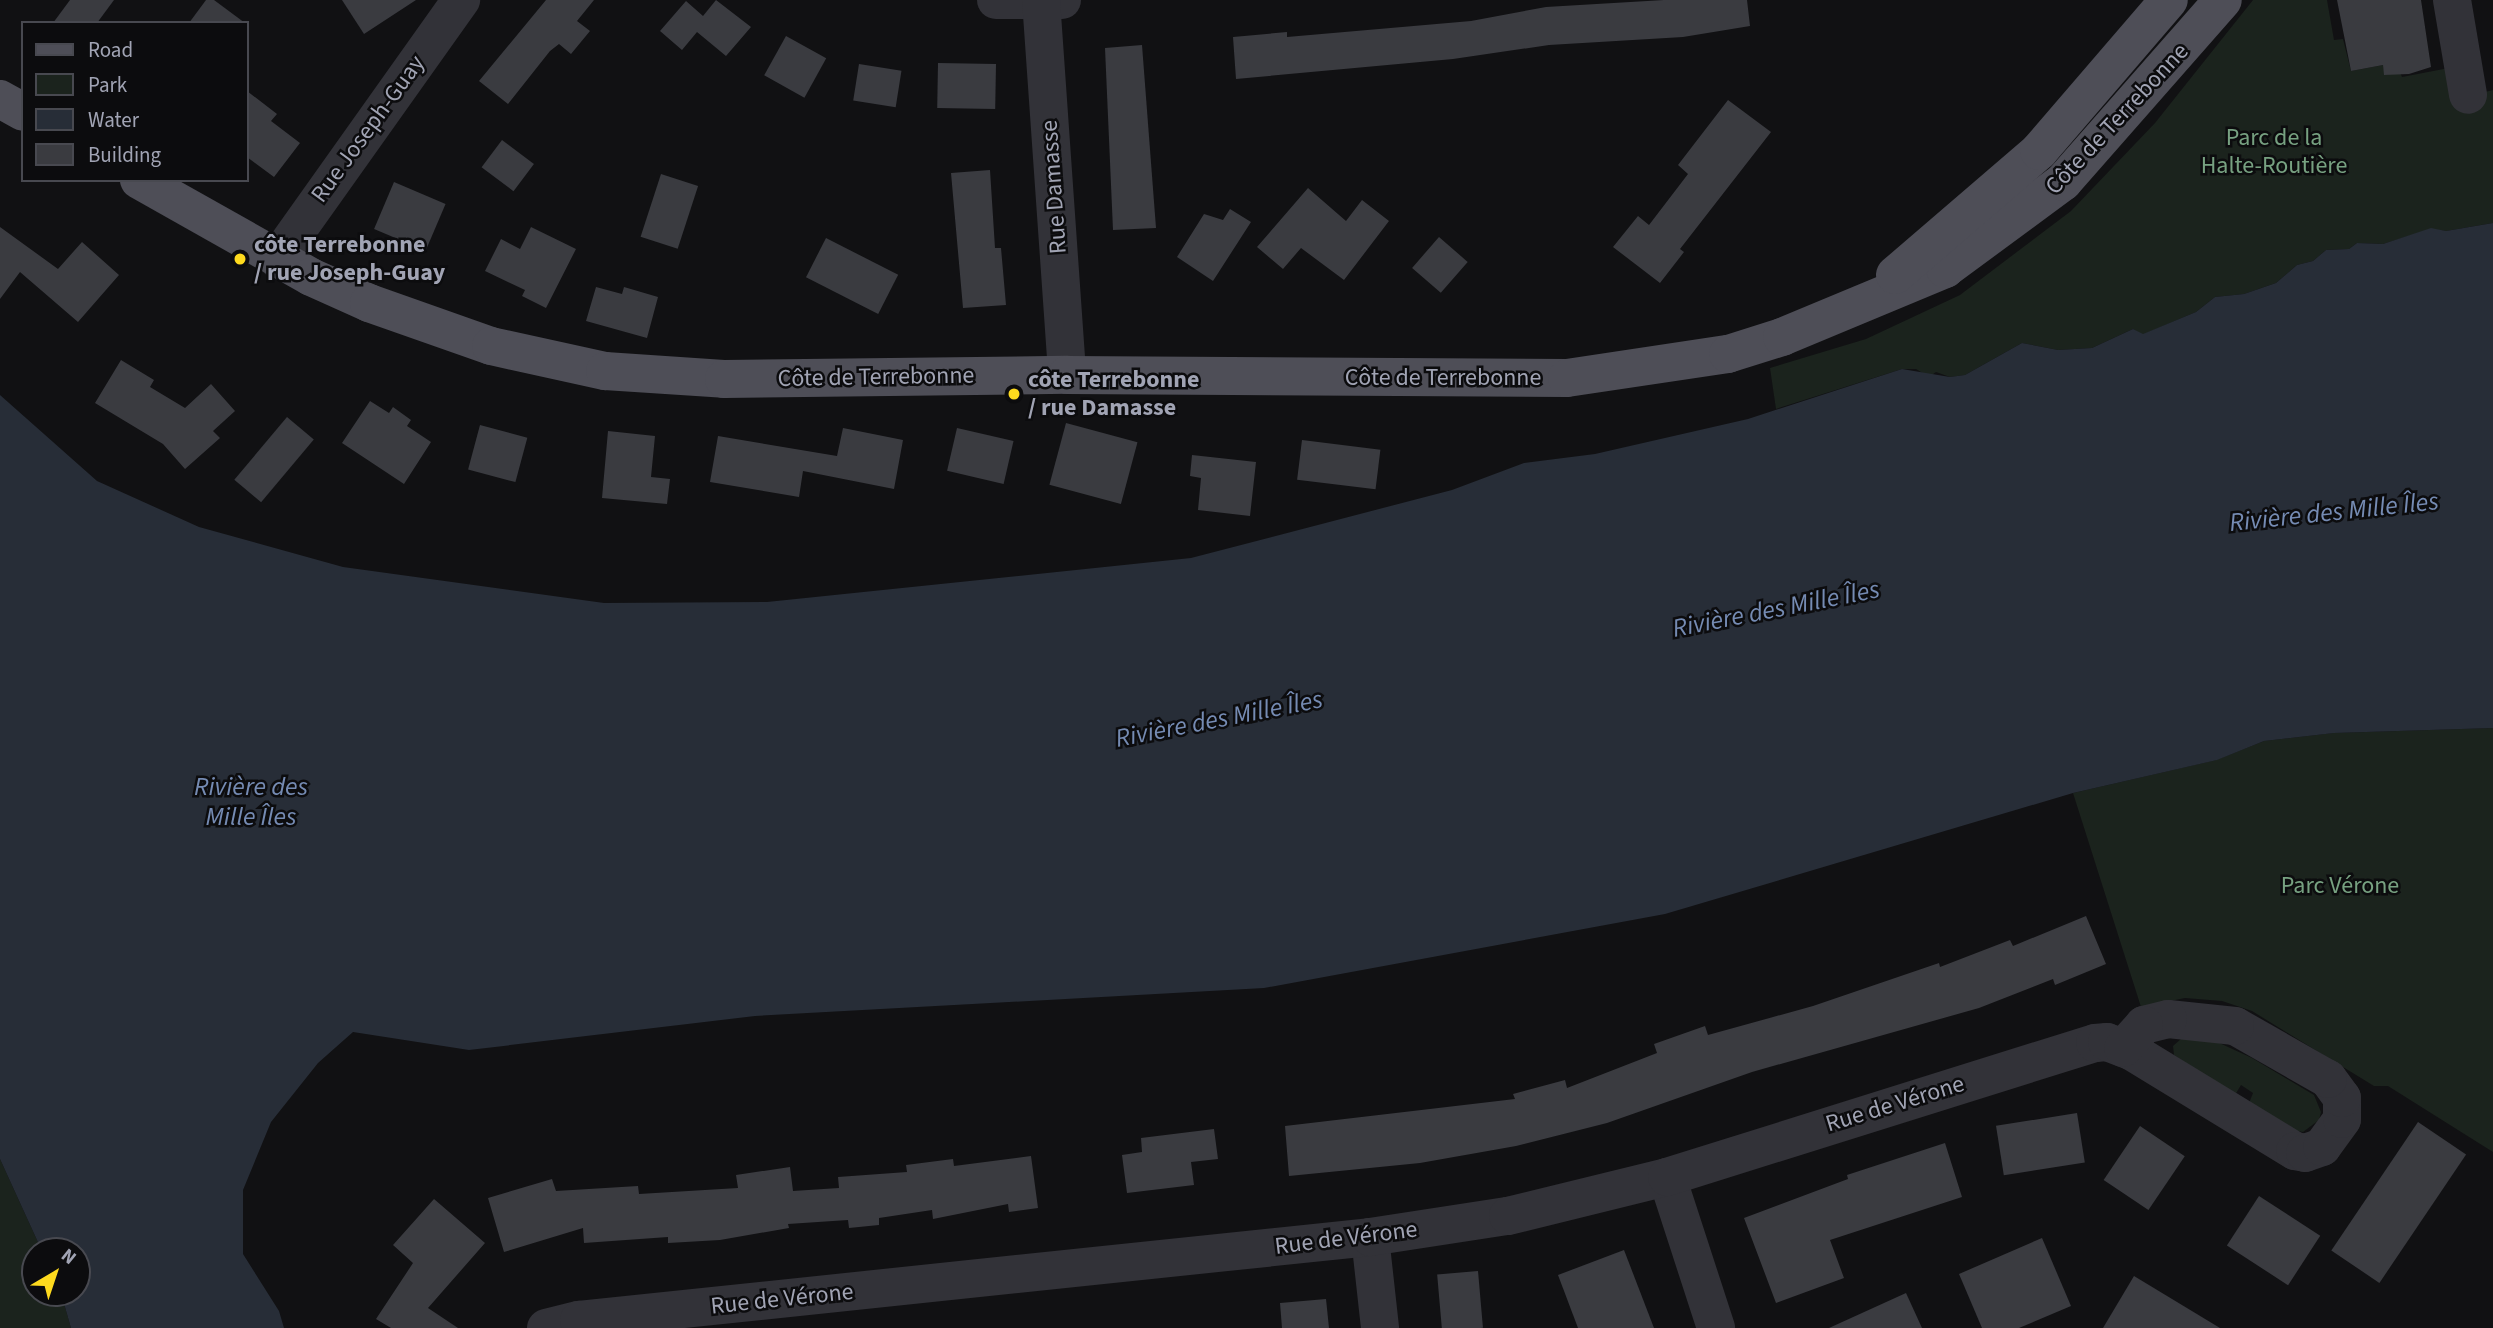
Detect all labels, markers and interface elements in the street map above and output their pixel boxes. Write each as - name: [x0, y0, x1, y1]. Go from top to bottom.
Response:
- legend: [21, 21, 248, 182]
- text: Road: [88, 35, 133, 65]
- street label: Côte de Terrebonne: [2039, 37, 2195, 201]
- street label: Rue Joseph-Guay: [305, 50, 431, 208]
- text: Park: [88, 70, 127, 100]
- text: Water: [88, 105, 139, 135]
- street label: Rue Damasse: [1035, 119, 1073, 255]
- park label: Parc de la Halte-Routière: [2201, 124, 2347, 180]
- text: Building: [88, 140, 161, 170]
- place label: côte Terrebonne / rue Joseph-Guay: [254, 231, 445, 287]
- marker: côte Terrebonne / rue Joseph-Guay: [232, 251, 248, 267]
- street label: Côte de Terrebonne: [777, 361, 975, 393]
- street label: Côte de Terrebonne: [1345, 364, 1541, 392]
- place label: côte Terrebonne / rue Damasse: [1028, 366, 1199, 422]
- marker: côte Terrebonne / rue Damasse: [1006, 386, 1022, 402]
- water label: Rivière des Mille Îles: [2228, 486, 2440, 538]
- water label: Rivière des Mille Îles: [1670, 574, 1882, 644]
- water label: Rivière des Mille Îles: [1113, 684, 1325, 754]
- water label: Rivière des Mille Îles: [194, 771, 308, 832]
- park label: Parc Vérone: [2281, 872, 2399, 900]
- street label: Rue de Vérone: [1822, 1069, 1968, 1139]
- street label: Rue de Vérone: [1273, 1215, 1419, 1261]
- north arrow: [21, 1237, 91, 1307]
- text: N: [55, 1242, 82, 1271]
- street label: Rue de Vérone: [709, 1277, 855, 1321]

